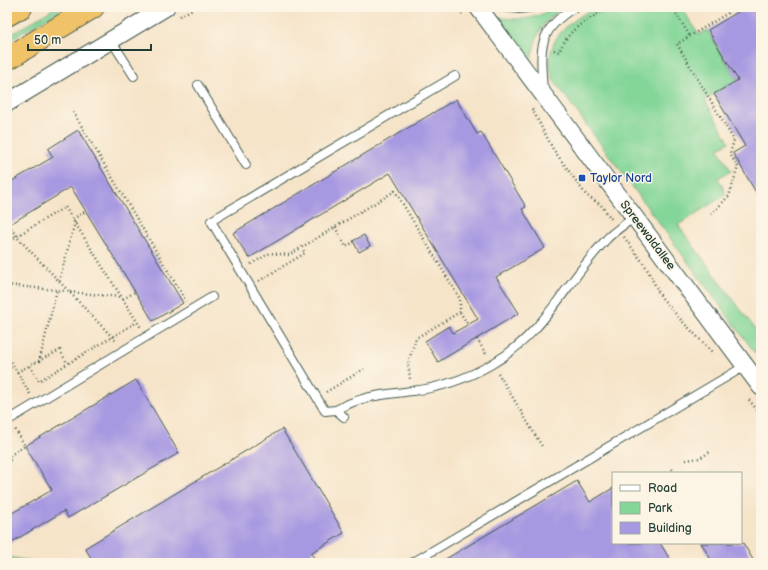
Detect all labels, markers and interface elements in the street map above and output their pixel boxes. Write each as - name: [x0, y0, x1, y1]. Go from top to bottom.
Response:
- scale bar: [28, 26, 151, 52]
- text: 50 m: [34, 33, 61, 48]
- place label: Taylor Nord: [590, 171, 652, 186]
- marker: Taylor Nord: [577, 173, 587, 183]
- street label: Spreewaldallee: [617, 198, 679, 273]
- legend: [612, 472, 742, 544]
- text: Road: [648, 481, 677, 496]
- text: Park: [648, 501, 672, 516]
- text: Building: [648, 521, 692, 536]

